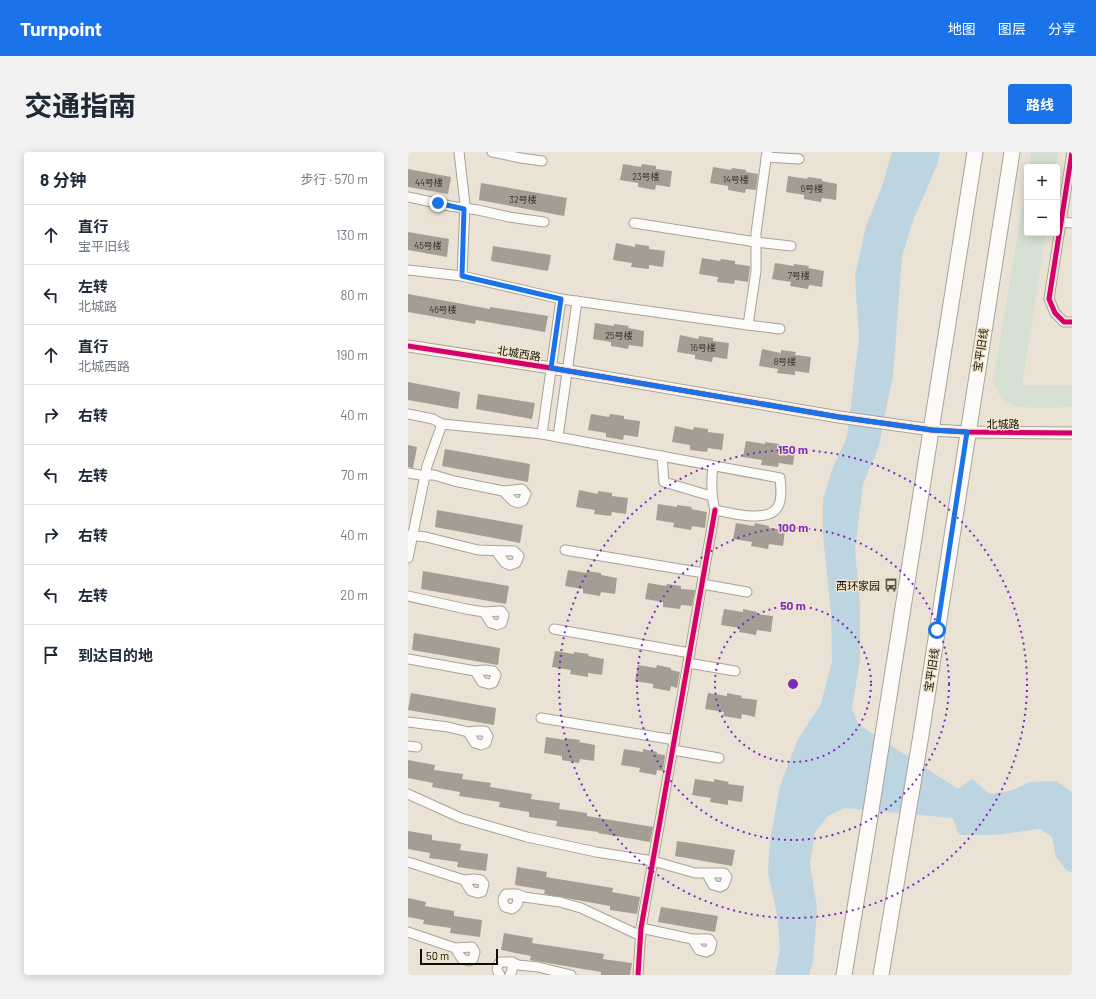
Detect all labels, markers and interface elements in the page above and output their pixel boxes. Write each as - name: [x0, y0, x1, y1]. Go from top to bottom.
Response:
- text: Turnpoint: [20, 17, 102, 40]
- text: 地图: [948, 20, 976, 37]
- text: 图层: [998, 20, 1026, 37]
- text: 分享: [1048, 20, 1076, 37]
- button: 路线: [1008, 84, 1072, 124]
- text: 交通指南: [24, 88, 136, 122]
- map controls: [1024, 164, 1060, 236]
- button: +: [1024, 164, 1060, 200]
- text: 8 分钟: [40, 169, 87, 189]
- text: 步行 · 570 m: [301, 171, 368, 187]
- house number: 23号楼: [632, 171, 660, 182]
- house number: 14号楼: [723, 174, 749, 185]
- house number: 44号楼: [415, 177, 443, 188]
- house number: 6号楼: [801, 183, 823, 194]
- route end: [429, 194, 447, 212]
- house number: 32号楼: [509, 194, 537, 205]
- button: −: [1024, 200, 1060, 236]
- text: 直行: [78, 217, 108, 235]
- icon: ahead: [40, 224, 62, 246]
- text: 130 m: [336, 227, 368, 243]
- text: 宝平旧线: [78, 238, 130, 254]
- house number: 45号楼: [414, 240, 442, 251]
- house number: 7号楼: [788, 270, 810, 281]
- text: 左转: [78, 277, 108, 295]
- icon: left: [40, 284, 62, 306]
- text: 80 m: [341, 287, 368, 303]
- text: 北城路: [78, 298, 117, 314]
- house number: 46号楼: [429, 304, 457, 315]
- street label: 宝平旧线: [970, 327, 990, 373]
- house number: 25号楼: [605, 330, 633, 341]
- text: 直行: [78, 337, 108, 355]
- house number: 16号楼: [690, 342, 716, 353]
- street label: 北城西路: [496, 343, 542, 363]
- icon: ahead: [40, 344, 62, 366]
- text: 190 m: [336, 347, 368, 363]
- house number: 8号楼: [774, 356, 796, 367]
- text: 北城西路: [78, 358, 130, 374]
- icon: right: [40, 404, 62, 426]
- text: 右转: [78, 406, 108, 424]
- text: 40 m: [340, 407, 368, 423]
- street label: 北城路: [987, 417, 1020, 430]
- text: 150 m: [778, 442, 808, 456]
- icon: left: [40, 464, 62, 486]
- text: 左转: [78, 466, 108, 484]
- text: 70 m: [341, 467, 368, 483]
- text: 100 m: [778, 520, 808, 534]
- icon: right: [40, 524, 62, 546]
- text: 右转: [78, 526, 108, 544]
- text: 40 m: [340, 527, 368, 543]
- bus stop icon: 西环家园: [883, 577, 899, 593]
- place label: 西环家园: [836, 579, 880, 592]
- icon: left: [40, 584, 62, 606]
- text: 左转: [78, 586, 108, 604]
- text: 20 m: [340, 587, 368, 603]
- text: 50 m: [780, 598, 806, 612]
- route start: [928, 621, 946, 639]
- icon: arrive: [40, 644, 62, 666]
- text: 到达目的地: [78, 646, 153, 664]
- street label: 宝平旧线: [921, 647, 941, 693]
- centre of rings: [786, 677, 800, 691]
- scale bar: [420, 947, 498, 966]
- text: 50 m: [426, 949, 449, 962]

